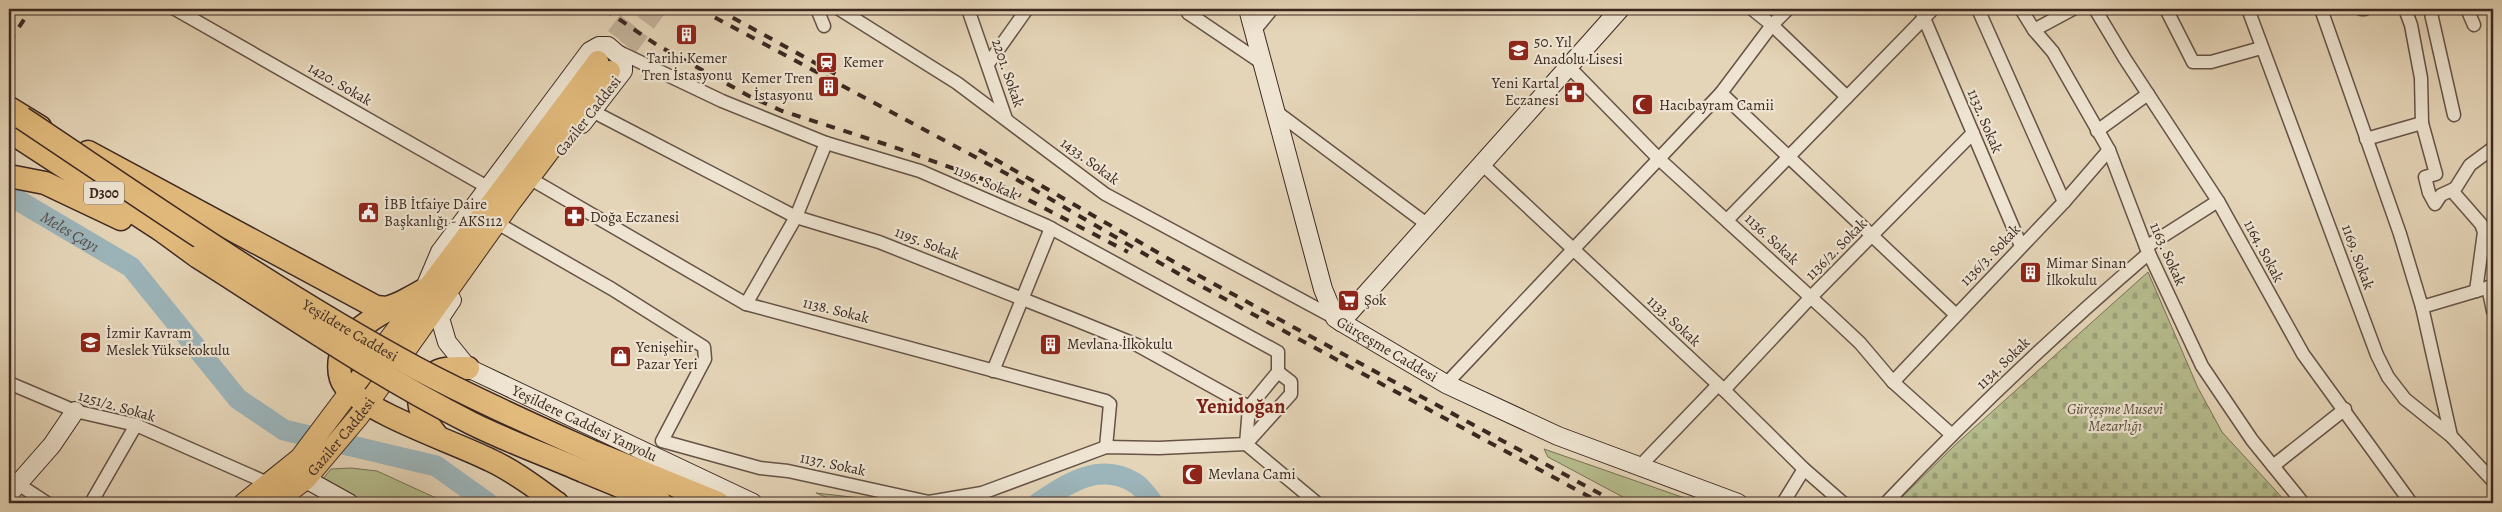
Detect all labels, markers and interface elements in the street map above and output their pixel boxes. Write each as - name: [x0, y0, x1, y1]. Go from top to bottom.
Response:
- building icon: Tarihi Kemer Tren İstasyonu: [675, 23, 699, 47]
- place label: 50. Yıl Anadolu Lisesi: [1533, 32, 1623, 69]
- street label: 2201. Sokak: [987, 36, 1029, 110]
- school or university icon: 50. Yıl Anadolu Lisesi: [1506, 39, 1530, 63]
- place label: Tarihi Kemer Tren İstasyonu: [642, 48, 733, 85]
- station icon: Kemer: [815, 50, 839, 74]
- place label: Kemer: [843, 52, 884, 72]
- street label: 1420. Sokak: [304, 58, 376, 111]
- place label: Kemer Tren İstasyonu: [741, 68, 814, 105]
- street label: Gaziler Caddesi: [550, 72, 626, 160]
- place label: Yeni Kartal Eczanesi: [1491, 73, 1559, 110]
- building icon: Kemer Tren İstasyonu: [817, 75, 841, 99]
- pharmacy icon: Yeni Kartal Eczanesi: [1563, 80, 1587, 104]
- street label: 1132. Sokak: [1963, 86, 2008, 157]
- mosque icon: Hacıbayram Camii: [1631, 93, 1655, 117]
- place label: Hacıbayram Camii: [1659, 95, 1774, 115]
- street label: 1433. Sokak: [1056, 133, 1124, 190]
- street label: 1196. Sokak: [951, 160, 1022, 205]
- road number: D300: [84, 182, 124, 204]
- place label: İBB İtfaiye Daire Başkanlığı - AKS112: [384, 194, 503, 231]
- public building icon: İBB İtfaiye Daire Başkanlığı - AKS112: [356, 201, 380, 225]
- pharmacy icon: Doğa Eczanesi: [562, 205, 586, 229]
- water label: Meles Çayı: [36, 206, 103, 258]
- place label: Doğa Eczanesi: [590, 207, 679, 227]
- street label: 1136. Sokak: [1741, 209, 1804, 270]
- street label: 1136/2. Sokak: [1801, 213, 1872, 284]
- street label: 1164. Sokak: [2239, 216, 2289, 286]
- street label: 1136/3. Sokak: [1956, 219, 2025, 290]
- street label: 1163. Sokak: [2145, 219, 2191, 289]
- street label: 1195. Sokak: [892, 222, 963, 265]
- street label: 1169. Sokak: [2337, 222, 2379, 293]
- place label: Mimar Sinan İlkokulu: [2046, 253, 2126, 290]
- building icon: Mimar Sinan İlkokulu: [2018, 260, 2042, 284]
- supermarket icon: Şok: [1336, 288, 1360, 312]
- place label: Şok: [1364, 290, 1387, 310]
- street label: 1133. Sokak: [1643, 291, 1706, 351]
- street label: 1138. Sokak: [801, 292, 872, 328]
- street label: Yeşildere Caddesi: [298, 294, 402, 366]
- street label: Gürçeşme Caddesi: [1333, 312, 1441, 387]
- place label: İzmir Kavram Meslek Yüksekokulu: [106, 323, 231, 360]
- school or university icon: İzmir Kavram Meslek Yüksekokulu: [78, 330, 102, 354]
- building icon: Mevlana İlkokulu: [1039, 332, 1063, 356]
- street label: 1134. Sokak: [1972, 332, 2035, 394]
- place label: Mevlana İlkokulu: [1067, 334, 1174, 354]
- place label: Yenişehir Pazar Yeri: [635, 337, 698, 374]
- shop icon: Yenişehir Pazar Yeri: [608, 344, 632, 368]
- street label: Yeşildere Caddesi Yanyolu: [508, 380, 661, 467]
- street label: 1251/2. Sokak: [76, 385, 159, 427]
- street label: Gaziler Caddesi: [303, 393, 379, 480]
- district label: Yenidoğan: [1196, 393, 1285, 420]
- park label: Gürçeşme Musevi Mezarlığı: [2067, 399, 2163, 436]
- street label: 1137. Sokak: [798, 447, 868, 481]
- mosque icon: Mevlana Cami: [1180, 462, 1204, 486]
- place label: Mevlana Cami: [1208, 464, 1296, 484]

